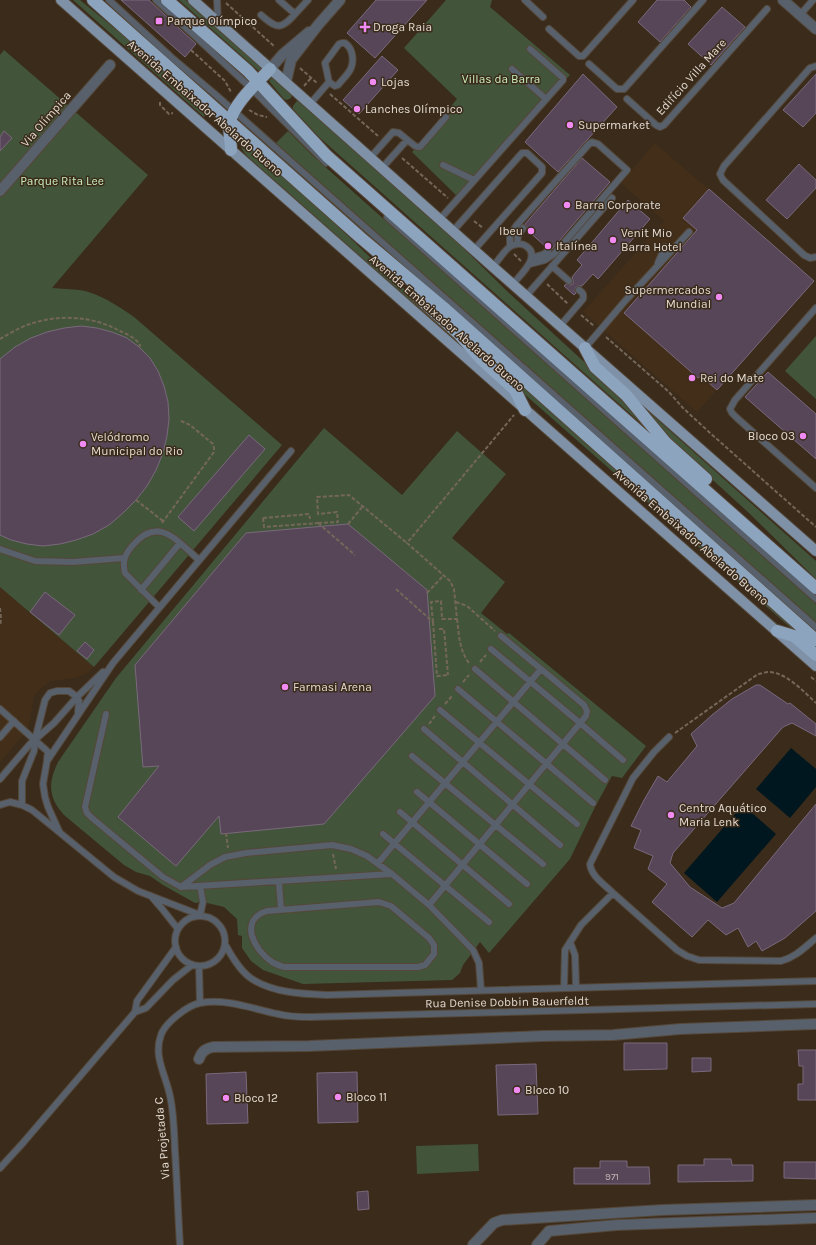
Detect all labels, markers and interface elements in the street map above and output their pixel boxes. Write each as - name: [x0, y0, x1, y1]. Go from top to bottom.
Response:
- place label: Parque Olímpico: [167, 14, 257, 28]
- marker: Parque Olímpico: [154, 16, 164, 26]
- place label: Droga Raia: [373, 20, 432, 34]
- marker: Droga Raia: [360, 22, 370, 32]
- street label: Edifício Villa Mare: [653, 36, 729, 118]
- street label: Avenida Embaixador Abelardo Bueno: [125, 37, 285, 179]
- park label: Villas da Barra: [462, 72, 540, 86]
- place label: Lojas: [381, 75, 410, 89]
- marker: Lojas: [368, 77, 378, 87]
- street label: Via Olímpica: [18, 88, 74, 150]
- place label: Lanches Olímpico: [365, 102, 462, 116]
- marker: Lanches Olímpico: [352, 104, 362, 114]
- place label: Supermarket: [578, 118, 650, 132]
- marker: Supermarket: [565, 120, 575, 130]
- park label: Parque Rita Lee: [20, 174, 104, 188]
- place label: Barra Corporate: [575, 198, 661, 212]
- marker: Barra Corporate: [562, 200, 572, 210]
- place label: Ibeu: [499, 224, 523, 238]
- marker: Ibeu: [526, 226, 536, 236]
- place label: Venit Mio Barra Hotel: [621, 226, 682, 254]
- marker: Venit Mio Barra Hotel: [608, 235, 618, 245]
- place label: Italínea: [556, 239, 597, 253]
- marker: Italínea: [543, 241, 553, 251]
- street label: Avenida Embaixador Abelardo Bueno: [367, 252, 527, 394]
- place label: Supermercados Mundial: [624, 283, 711, 311]
- marker: Supermercados Mundial: [714, 292, 724, 302]
- place label: Rei do Mate: [700, 371, 764, 385]
- marker: Rei do Mate: [687, 373, 697, 383]
- place label: Bloco 03: [748, 429, 795, 443]
- place label: Velódromo Municipal do Rio: [91, 430, 183, 458]
- marker: Bloco 03: [798, 431, 808, 441]
- marker: Velódromo Municipal do Rio: [78, 439, 88, 449]
- street label: Avenida Embaixador Abelardo Bueno: [611, 466, 771, 608]
- place label: Farmasi Arena: [293, 680, 372, 694]
- marker: Farmasi Arena: [280, 682, 290, 692]
- place label: Centro Aquático Maria Lenk: [679, 801, 767, 829]
- marker: Centro Aquático Maria Lenk: [666, 810, 676, 820]
- street label: Rua Denise Dobbin Bauerfeldt: [425, 994, 589, 1010]
- place label: Bloco 10: [525, 1083, 569, 1097]
- marker: Bloco 10: [512, 1085, 522, 1095]
- place label: Bloco 11: [346, 1090, 387, 1104]
- place label: Bloco 12: [234, 1091, 278, 1105]
- marker: Bloco 11: [333, 1092, 343, 1102]
- marker: Bloco 12: [221, 1093, 231, 1103]
- street label: Via Projetada C: [151, 1096, 173, 1180]
- house number: 971: [605, 1171, 619, 1183]

